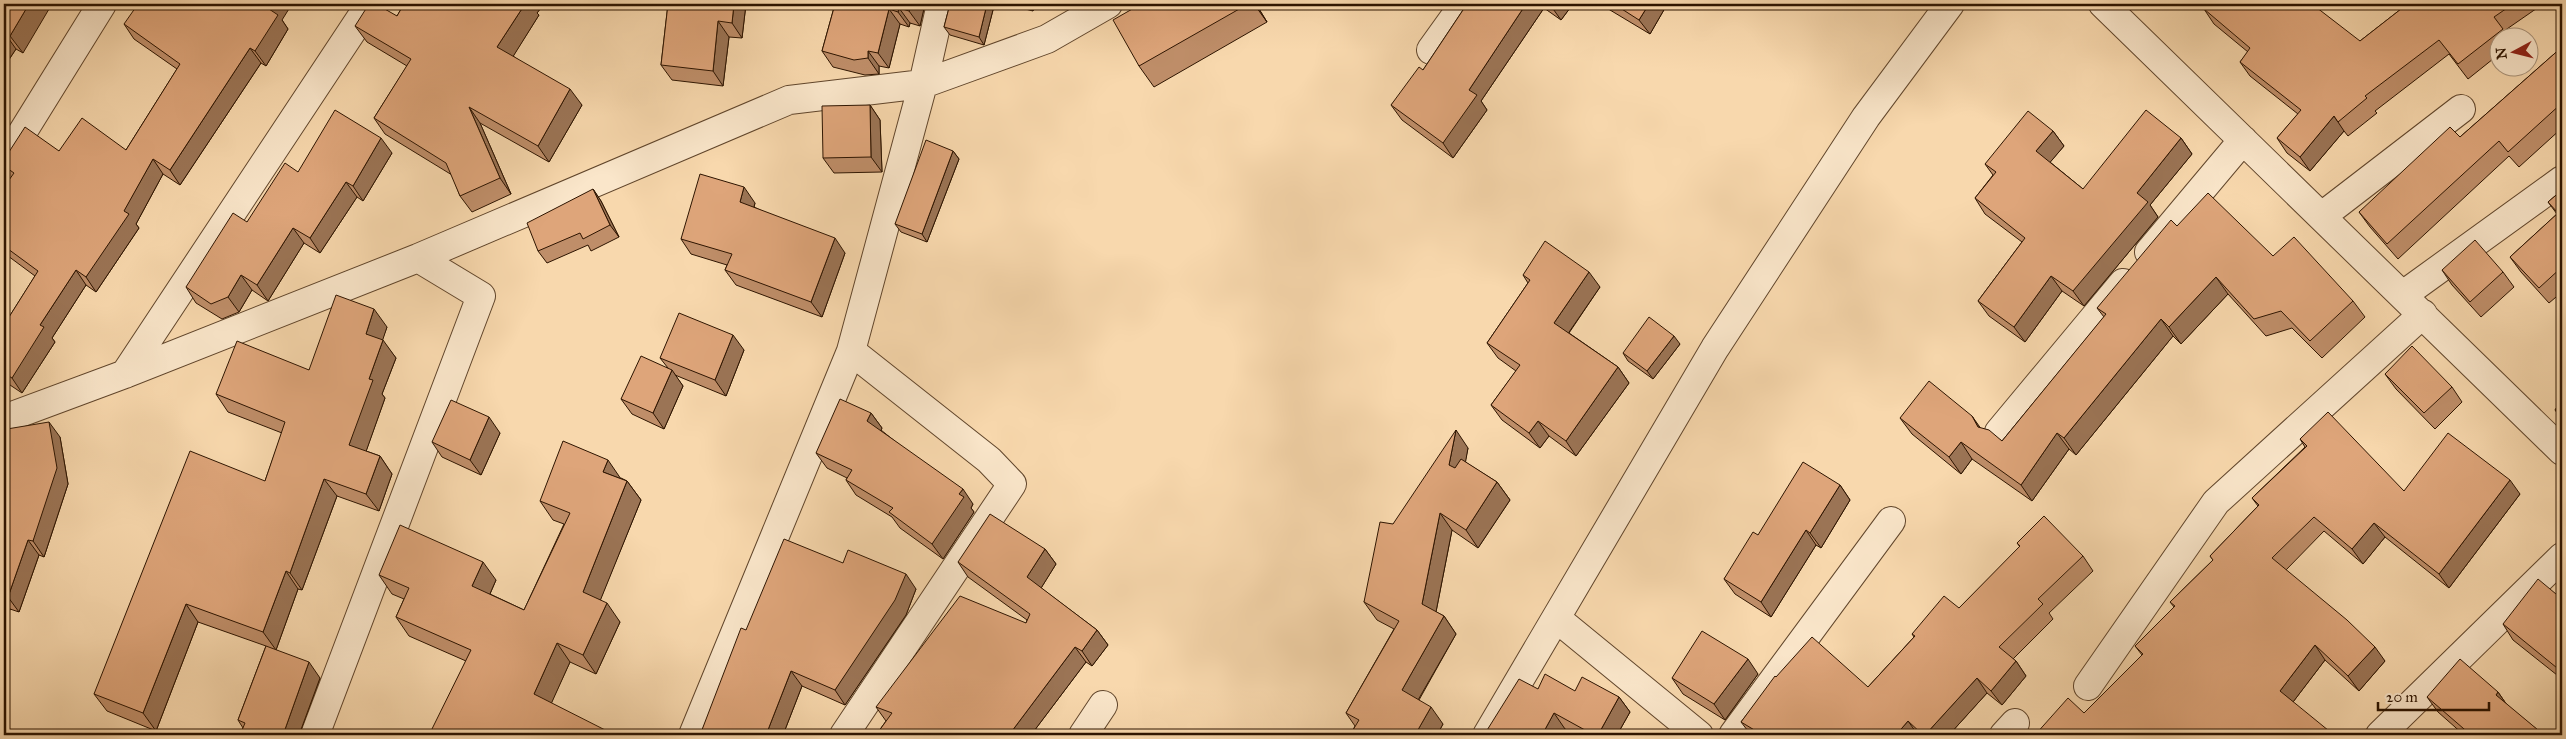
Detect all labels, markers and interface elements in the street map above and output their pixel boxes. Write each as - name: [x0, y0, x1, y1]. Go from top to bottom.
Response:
- north arrow: [2488, 28, 2538, 78]
- text: N: [2492, 46, 2511, 60]
- scale bar: [2378, 679, 2490, 711]
- text: 20 m: [2386, 688, 2418, 706]

